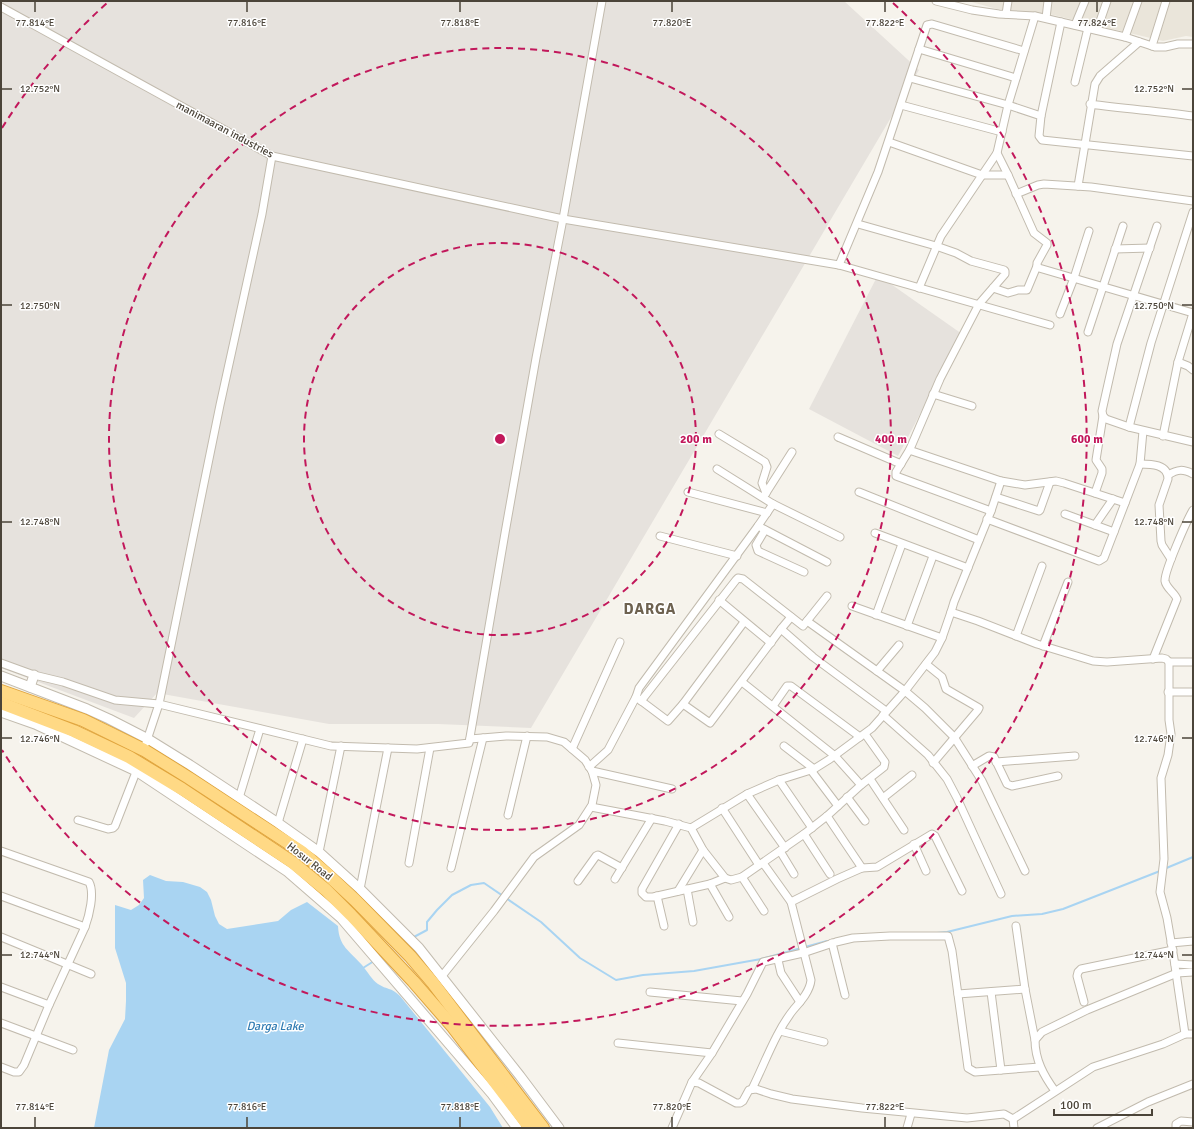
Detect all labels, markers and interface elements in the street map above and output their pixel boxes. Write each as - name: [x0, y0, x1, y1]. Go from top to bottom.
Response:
- text: 77.814°E: [16, 17, 55, 29]
- text: 77.816°E: [228, 17, 267, 29]
- text: 77.818°E: [441, 17, 480, 29]
- text: 77.820°E: [653, 17, 692, 29]
- text: 77.822°E: [866, 17, 905, 29]
- text: 77.824°E: [1078, 17, 1117, 29]
- text: 12.752°N: [20, 83, 60, 95]
- text: 12.752°N: [1134, 83, 1174, 95]
- street label: manimaaran industries: [174, 98, 276, 161]
- text: 12.750°N: [20, 300, 60, 312]
- text: 12.750°N: [1134, 300, 1174, 312]
- centre of rings: [493, 432, 507, 446]
- text: 200 m: [680, 432, 712, 447]
- text: 400 m: [875, 432, 907, 447]
- text: 600 m: [1071, 432, 1103, 447]
- text: 12.748°N: [20, 516, 60, 528]
- text: 12.748°N: [1134, 516, 1174, 528]
- district label: DARGA: [624, 600, 676, 618]
- text: 12.746°N: [20, 733, 60, 745]
- text: 12.746°N: [1134, 733, 1174, 745]
- street label: Hosur Road: [284, 840, 335, 883]
- text: 12.744°N: [20, 949, 60, 961]
- text: 12.744°N: [1134, 949, 1174, 961]
- water label: Darga Lake: [246, 1019, 305, 1034]
- scale bar: [1054, 1091, 1152, 1117]
- text: 100 m: [1060, 1098, 1092, 1113]
- text: 77.814°E: [16, 1101, 55, 1113]
- text: 77.816°E: [228, 1101, 267, 1113]
- text: 77.818°E: [441, 1101, 480, 1113]
- text: 77.820°E: [653, 1101, 692, 1113]
- text: 77.822°E: [866, 1101, 905, 1113]

